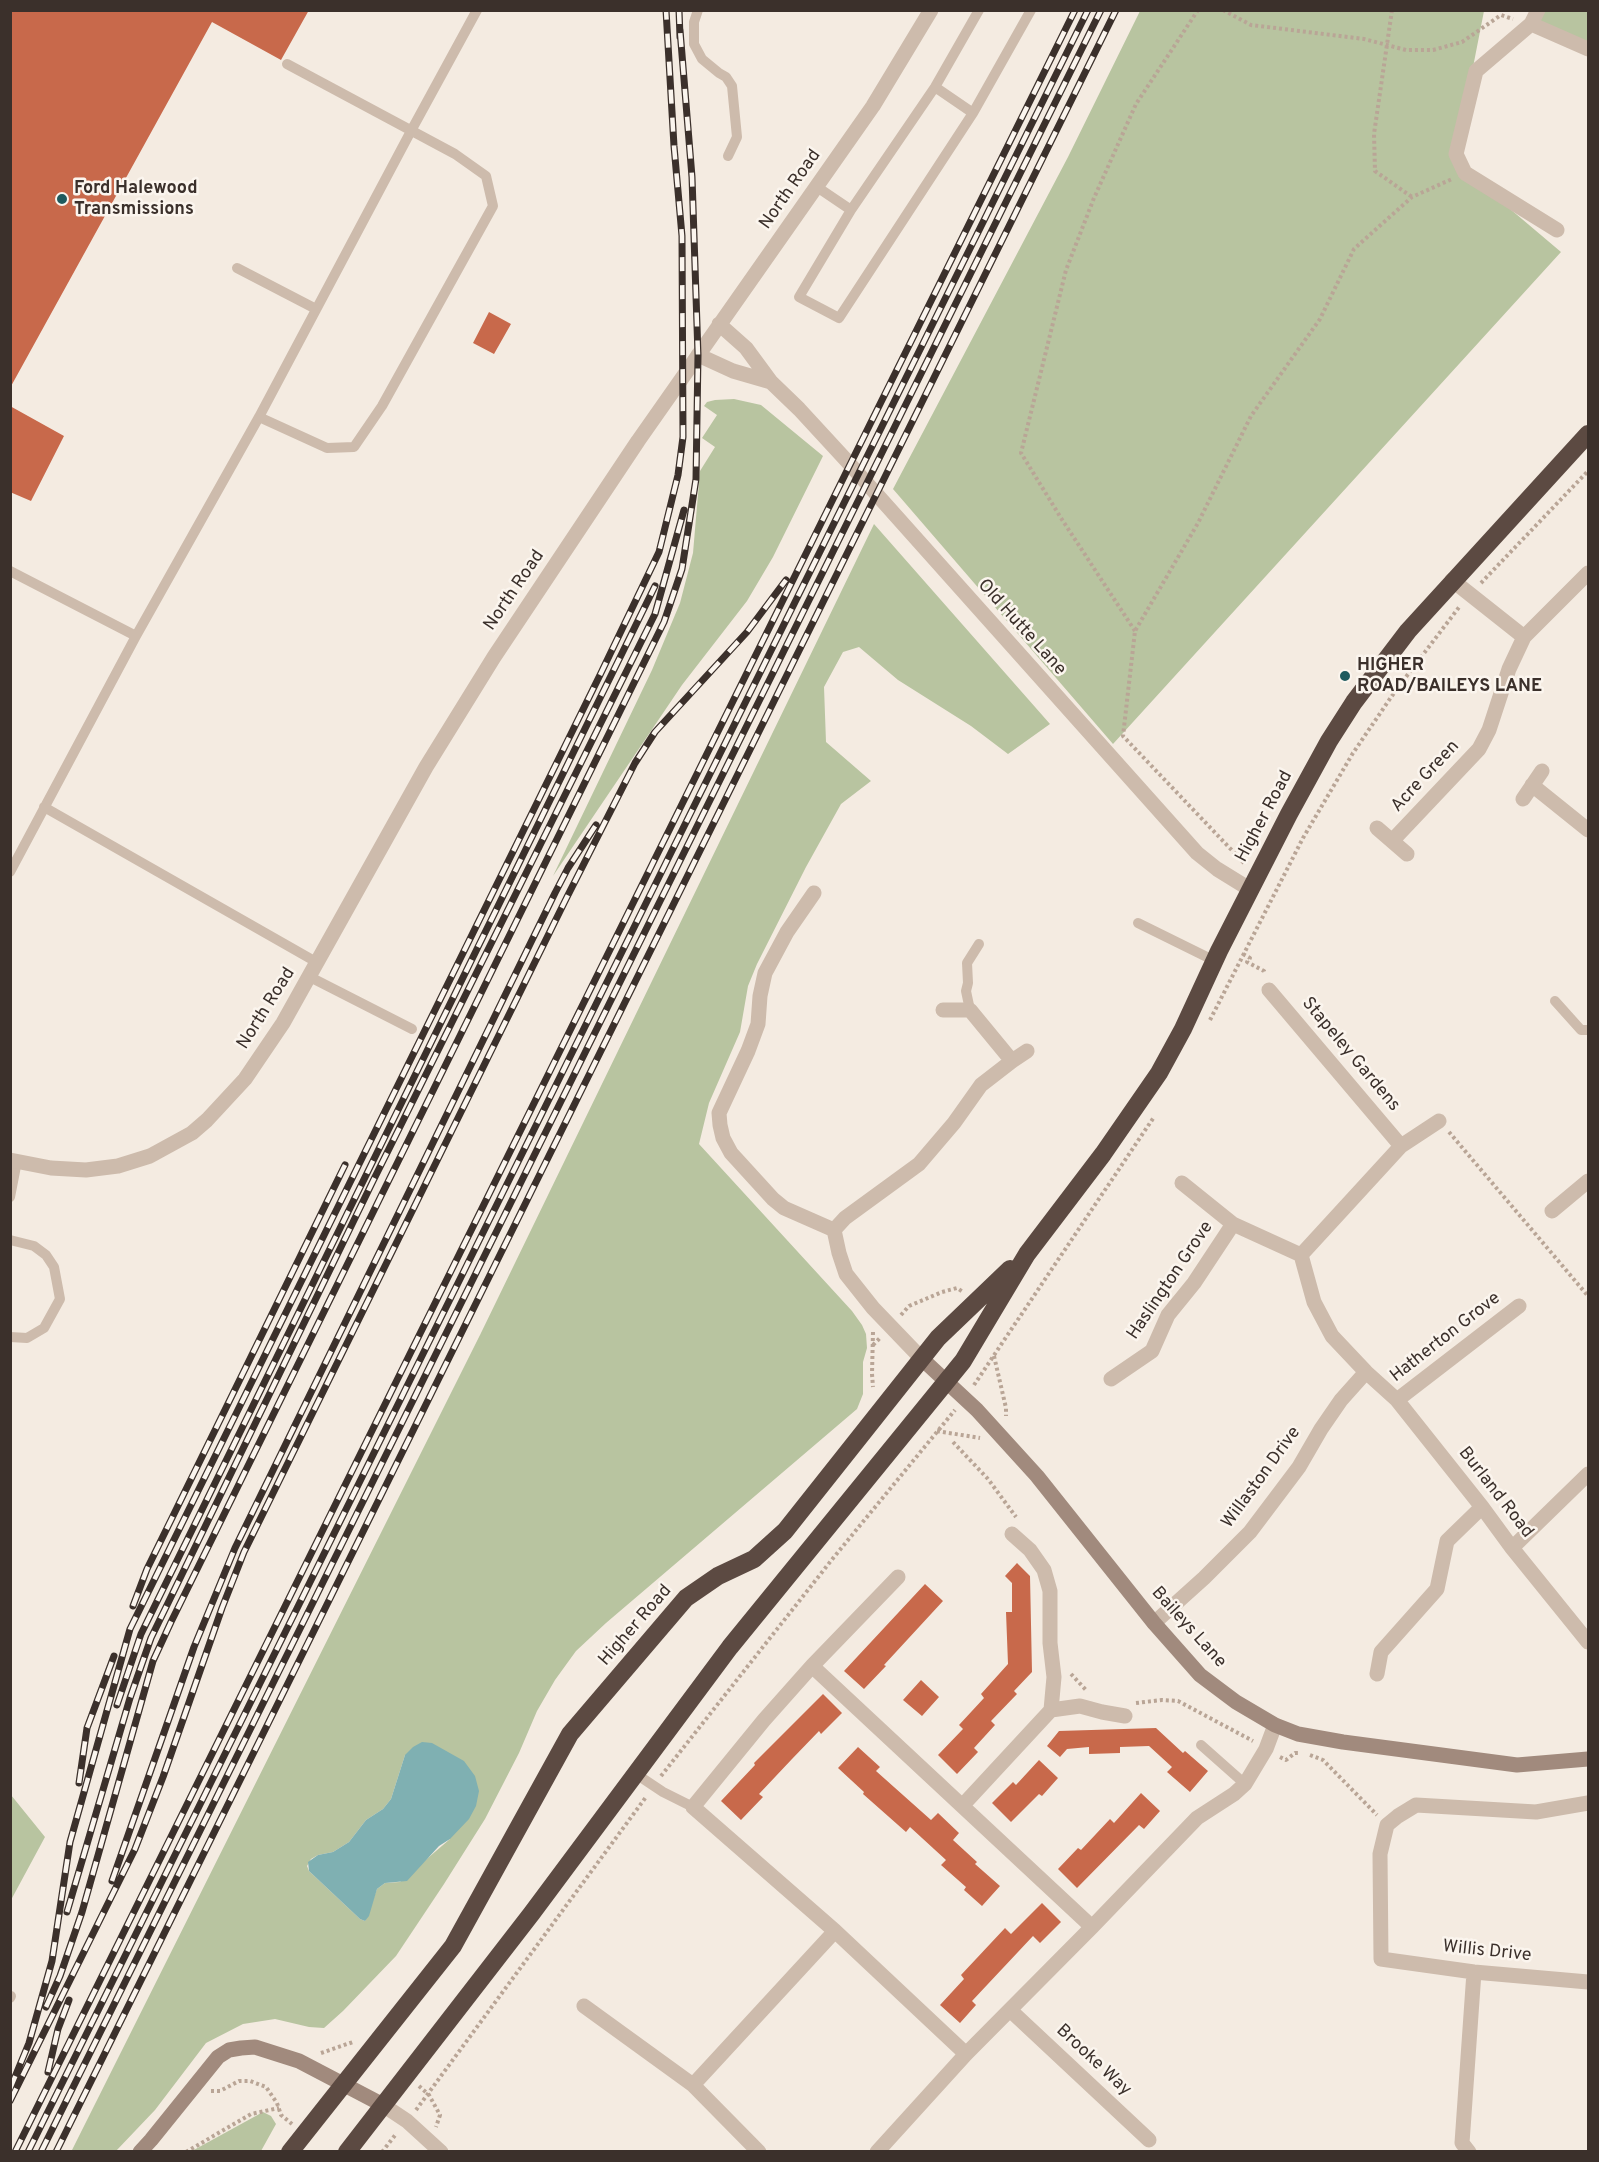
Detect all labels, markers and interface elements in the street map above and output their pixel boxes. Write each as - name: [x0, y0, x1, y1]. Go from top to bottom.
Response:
- street label: North Road: [756, 146, 826, 234]
- place label: Ford Halewood Transmissions: [74, 178, 198, 220]
- marker: Ford Halewood Transmissions: [55, 192, 69, 206]
- street label: North Road: [480, 547, 550, 635]
- street label: Old Hutte Lane: [972, 575, 1070, 681]
- place label: HIGHER ROAD/BAILEYS LANE: [1357, 655, 1542, 698]
- marker: HIGHER ROAD/BAILEYS LANE: [1338, 669, 1352, 683]
- street label: Acre Green: [1387, 737, 1465, 817]
- street label: Higher Road: [1232, 768, 1298, 866]
- street label: North Road: [233, 964, 301, 1054]
- street label: Stapeley Gardens: [1296, 994, 1404, 1116]
- street label: Haslington Grove: [1123, 1218, 1219, 1344]
- street label: Hatherton Grove: [1387, 1288, 1505, 1388]
- street label: Willaston Drive: [1218, 1423, 1306, 1533]
- street label: Burland Road: [1453, 1443, 1537, 1543]
- street label: Higher Road: [595, 1581, 677, 1671]
- street label: Baileys Lane: [1146, 1583, 1230, 1673]
- street label: Willis Drive: [1442, 1937, 1532, 1967]
- street label: Brooke Way: [1051, 2021, 1135, 2101]

